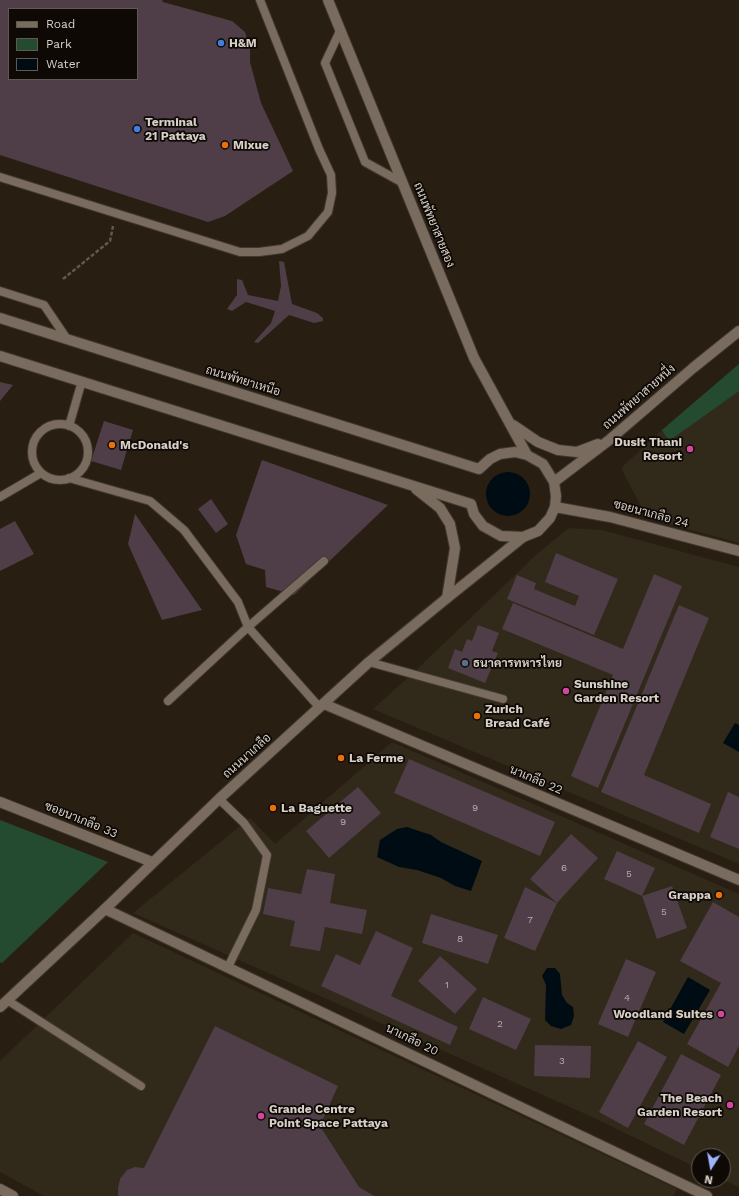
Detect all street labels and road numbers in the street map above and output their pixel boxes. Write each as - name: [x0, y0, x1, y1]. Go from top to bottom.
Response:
- street label: ถนนพัทยาสายสอง: [410, 180, 458, 270]
- street label: ถนนพัทยาสายหนึ่ง: [600, 361, 678, 433]
- street label: ถนนพัทยาเหนือ: [204, 363, 282, 399]
- street label: ซอยนาเกลือ 24: [612, 497, 690, 531]
- street label: ถนนนาเกลือ: [220, 730, 274, 782]
- street label: นาเกลือ 22: [507, 762, 565, 798]
- street label: ซอยนาเกลือ 33: [42, 799, 120, 841]
- street label: นาเกลือ 20: [383, 1021, 441, 1059]

